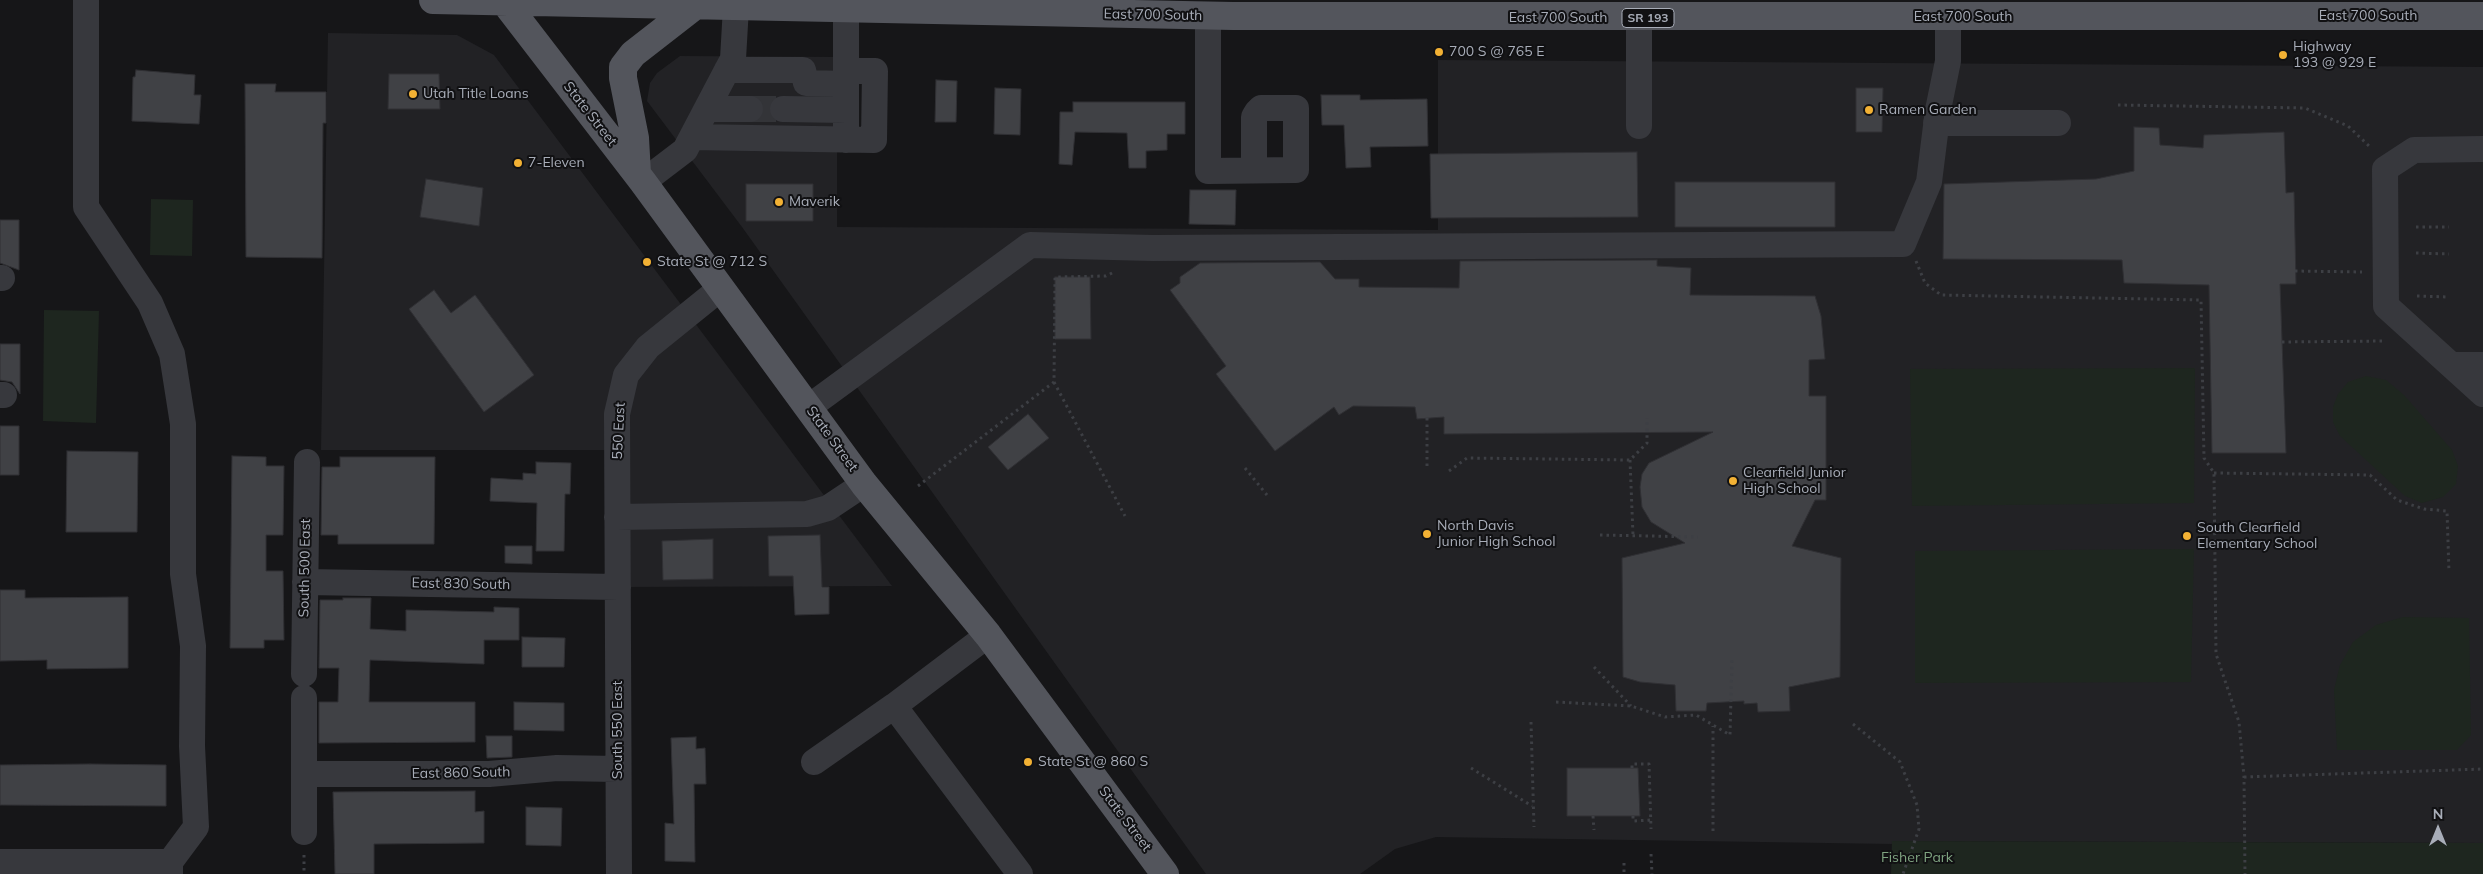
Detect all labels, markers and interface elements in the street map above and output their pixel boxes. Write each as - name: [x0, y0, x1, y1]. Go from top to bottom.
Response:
- street label: East 700 South: [1104, 6, 1202, 24]
- road number: SR 193: [1622, 8, 1674, 28]
- street label: East 700 South: [2319, 8, 2417, 24]
- street label: East 700 South: [1914, 9, 2012, 25]
- street label: East 700 South: [1509, 10, 1607, 26]
- place label: Highway 193 @ 929 E: [2293, 39, 2376, 72]
- place label: 700 S @ 765 E: [1449, 44, 1545, 60]
- marker: 700 S @ 765 E: [1433, 46, 1445, 58]
- marker: Highway 193 @ 929 E: [2277, 49, 2289, 61]
- street label: State Street: [560, 79, 620, 149]
- place label: Utah Title Loans: [423, 86, 529, 102]
- marker: Utah Title Loans: [407, 88, 419, 100]
- place label: Ramen Garden: [1879, 102, 1977, 118]
- marker: Ramen Garden: [1863, 104, 1875, 116]
- place label: 7-Eleven: [528, 155, 585, 171]
- marker: 7-Eleven: [512, 157, 524, 169]
- place label: Maverik: [789, 194, 840, 210]
- marker: Maverik: [773, 196, 785, 208]
- place label: State St @ 712 S: [657, 254, 767, 270]
- marker: State St @ 712 S: [641, 256, 653, 268]
- street label: 550 East: [609, 402, 629, 460]
- street label: State Street: [803, 403, 861, 475]
- place label: Clearfield Junior High School: [1743, 465, 1846, 498]
- marker: Clearfield Junior High School: [1727, 475, 1739, 487]
- place label: North Davis Junior High School: [1437, 518, 1555, 550]
- street label: South 500 East: [296, 519, 314, 617]
- place label: South Clearfield Elementary School: [2197, 520, 2317, 552]
- marker: North Davis Junior High School: [1421, 528, 1433, 540]
- marker: South Clearfield Elementary School: [2181, 530, 2193, 542]
- street label: East 830 South: [412, 575, 510, 593]
- street label: South 550 East: [610, 681, 626, 779]
- place label: State St @ 860 S: [1038, 754, 1148, 770]
- marker: State St @ 860 S: [1022, 756, 1034, 768]
- street label: East 860 South: [412, 764, 510, 782]
- street label: State Street: [1095, 783, 1155, 855]
- north arrow: [2413, 804, 2463, 854]
- text: N: [2433, 805, 2443, 823]
- park label: Fisher Park: [1881, 850, 1953, 866]

